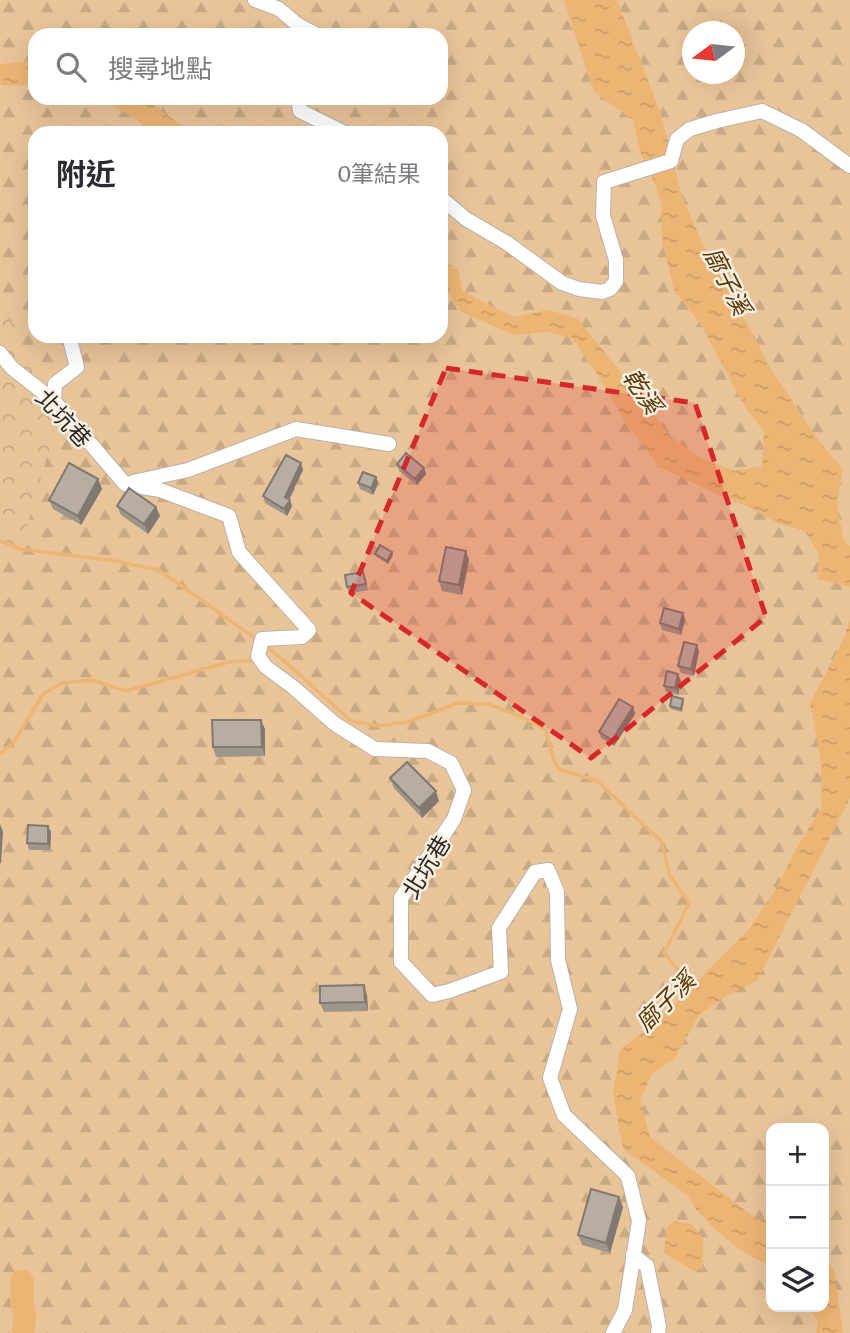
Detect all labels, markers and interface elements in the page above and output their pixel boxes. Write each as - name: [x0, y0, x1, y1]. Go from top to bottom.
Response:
- north arrow: [682, 21, 745, 84]
- search box: [28, 28, 448, 105]
- text: 搜尋地點: [108, 47, 212, 86]
- icon: search: [52, 48, 90, 86]
- text: 附近: [56, 150, 116, 194]
- text: 0筆結果: [338, 155, 420, 189]
- water label: 廍子溪: [697, 240, 762, 323]
- water label: 乾溪: [616, 360, 674, 422]
- street label: 北坑巷: [29, 380, 101, 454]
- street label: 北坑巷: [392, 828, 458, 904]
- water label: 廍子溪: [626, 960, 704, 1038]
- map controls: [766, 1123, 829, 1312]
- button: +: [766, 1123, 829, 1186]
- button: −: [766, 1186, 829, 1249]
- button: layers: [766, 1249, 829, 1312]

